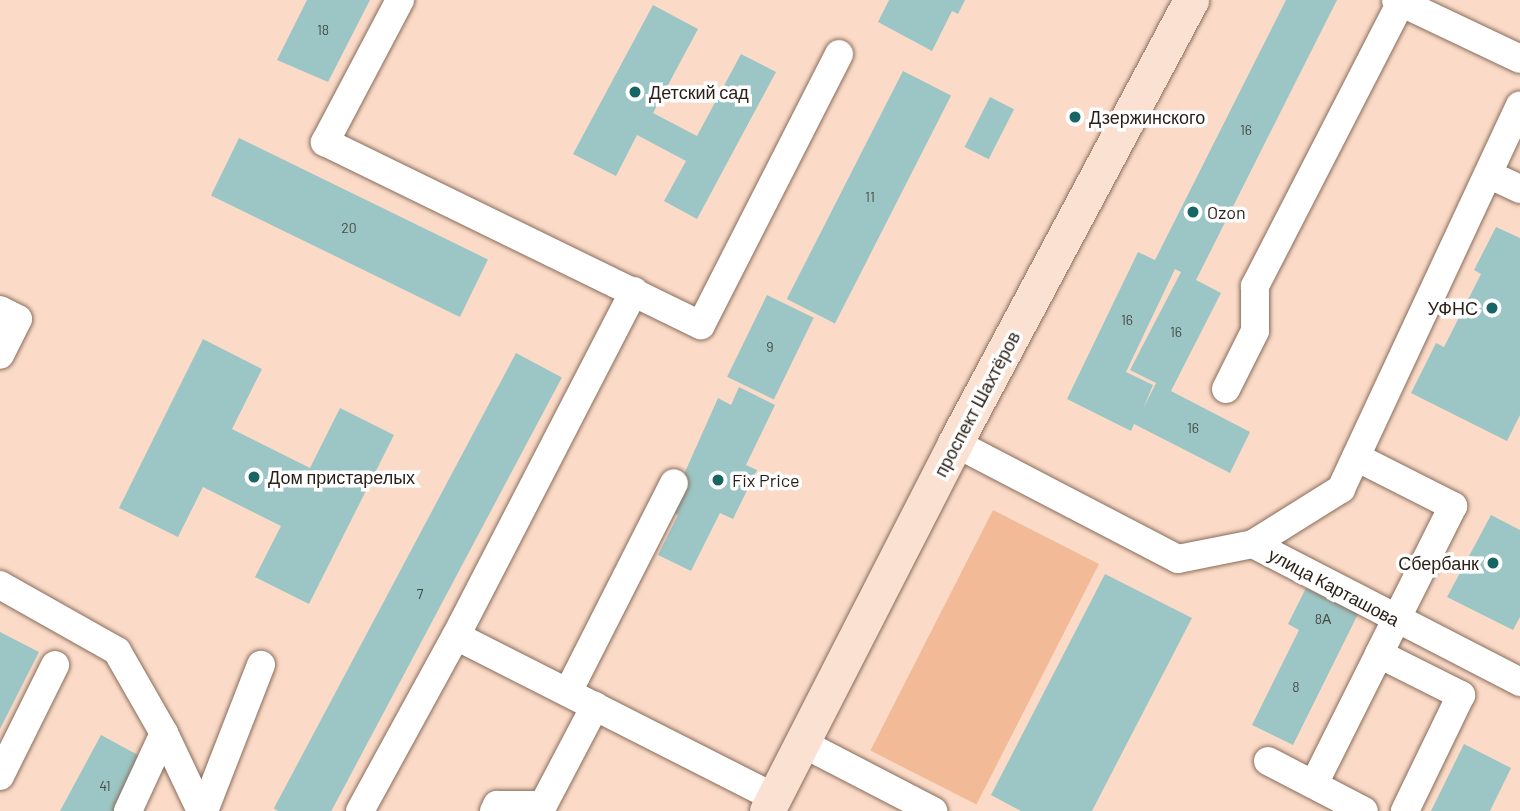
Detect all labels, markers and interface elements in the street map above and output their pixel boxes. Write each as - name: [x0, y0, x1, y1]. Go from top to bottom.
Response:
- house number: 18: [317, 22, 329, 38]
- place label: Детский сад: [649, 81, 749, 103]
- marker: Детский сад: [627, 84, 643, 100]
- place label: Дзержинского: [1089, 106, 1205, 128]
- marker: Дзержинского: [1067, 109, 1083, 125]
- house number: 16: [1240, 122, 1252, 138]
- house number: 11: [865, 189, 875, 205]
- place label: Ozon: [1207, 201, 1246, 223]
- marker: Ozon: [1185, 204, 1201, 220]
- house number: 20: [341, 220, 357, 236]
- place label: УФНС: [1427, 297, 1478, 319]
- marker: УФНС: [1484, 300, 1500, 316]
- house number: 16: [1121, 312, 1133, 328]
- house number: 16: [1170, 324, 1182, 340]
- street label: проспект Шахтёров: [930, 328, 1024, 480]
- house number: 9: [766, 339, 774, 355]
- house number: 16: [1187, 420, 1199, 436]
- place label: Дом пристарелых: [268, 466, 415, 488]
- marker: Дом пристарелых: [246, 469, 262, 485]
- place label: Fix Price: [732, 469, 800, 491]
- marker: Fix Price: [710, 472, 726, 488]
- street label: улица Карташова: [1265, 543, 1403, 631]
- place label: Сбербанк: [1398, 552, 1479, 574]
- marker: Сбербанк: [1485, 555, 1501, 571]
- house number: 7: [417, 586, 423, 602]
- house number: 8А: [1315, 611, 1331, 627]
- house number: 8: [1292, 679, 1300, 695]
- house number: 41: [99, 778, 111, 794]

